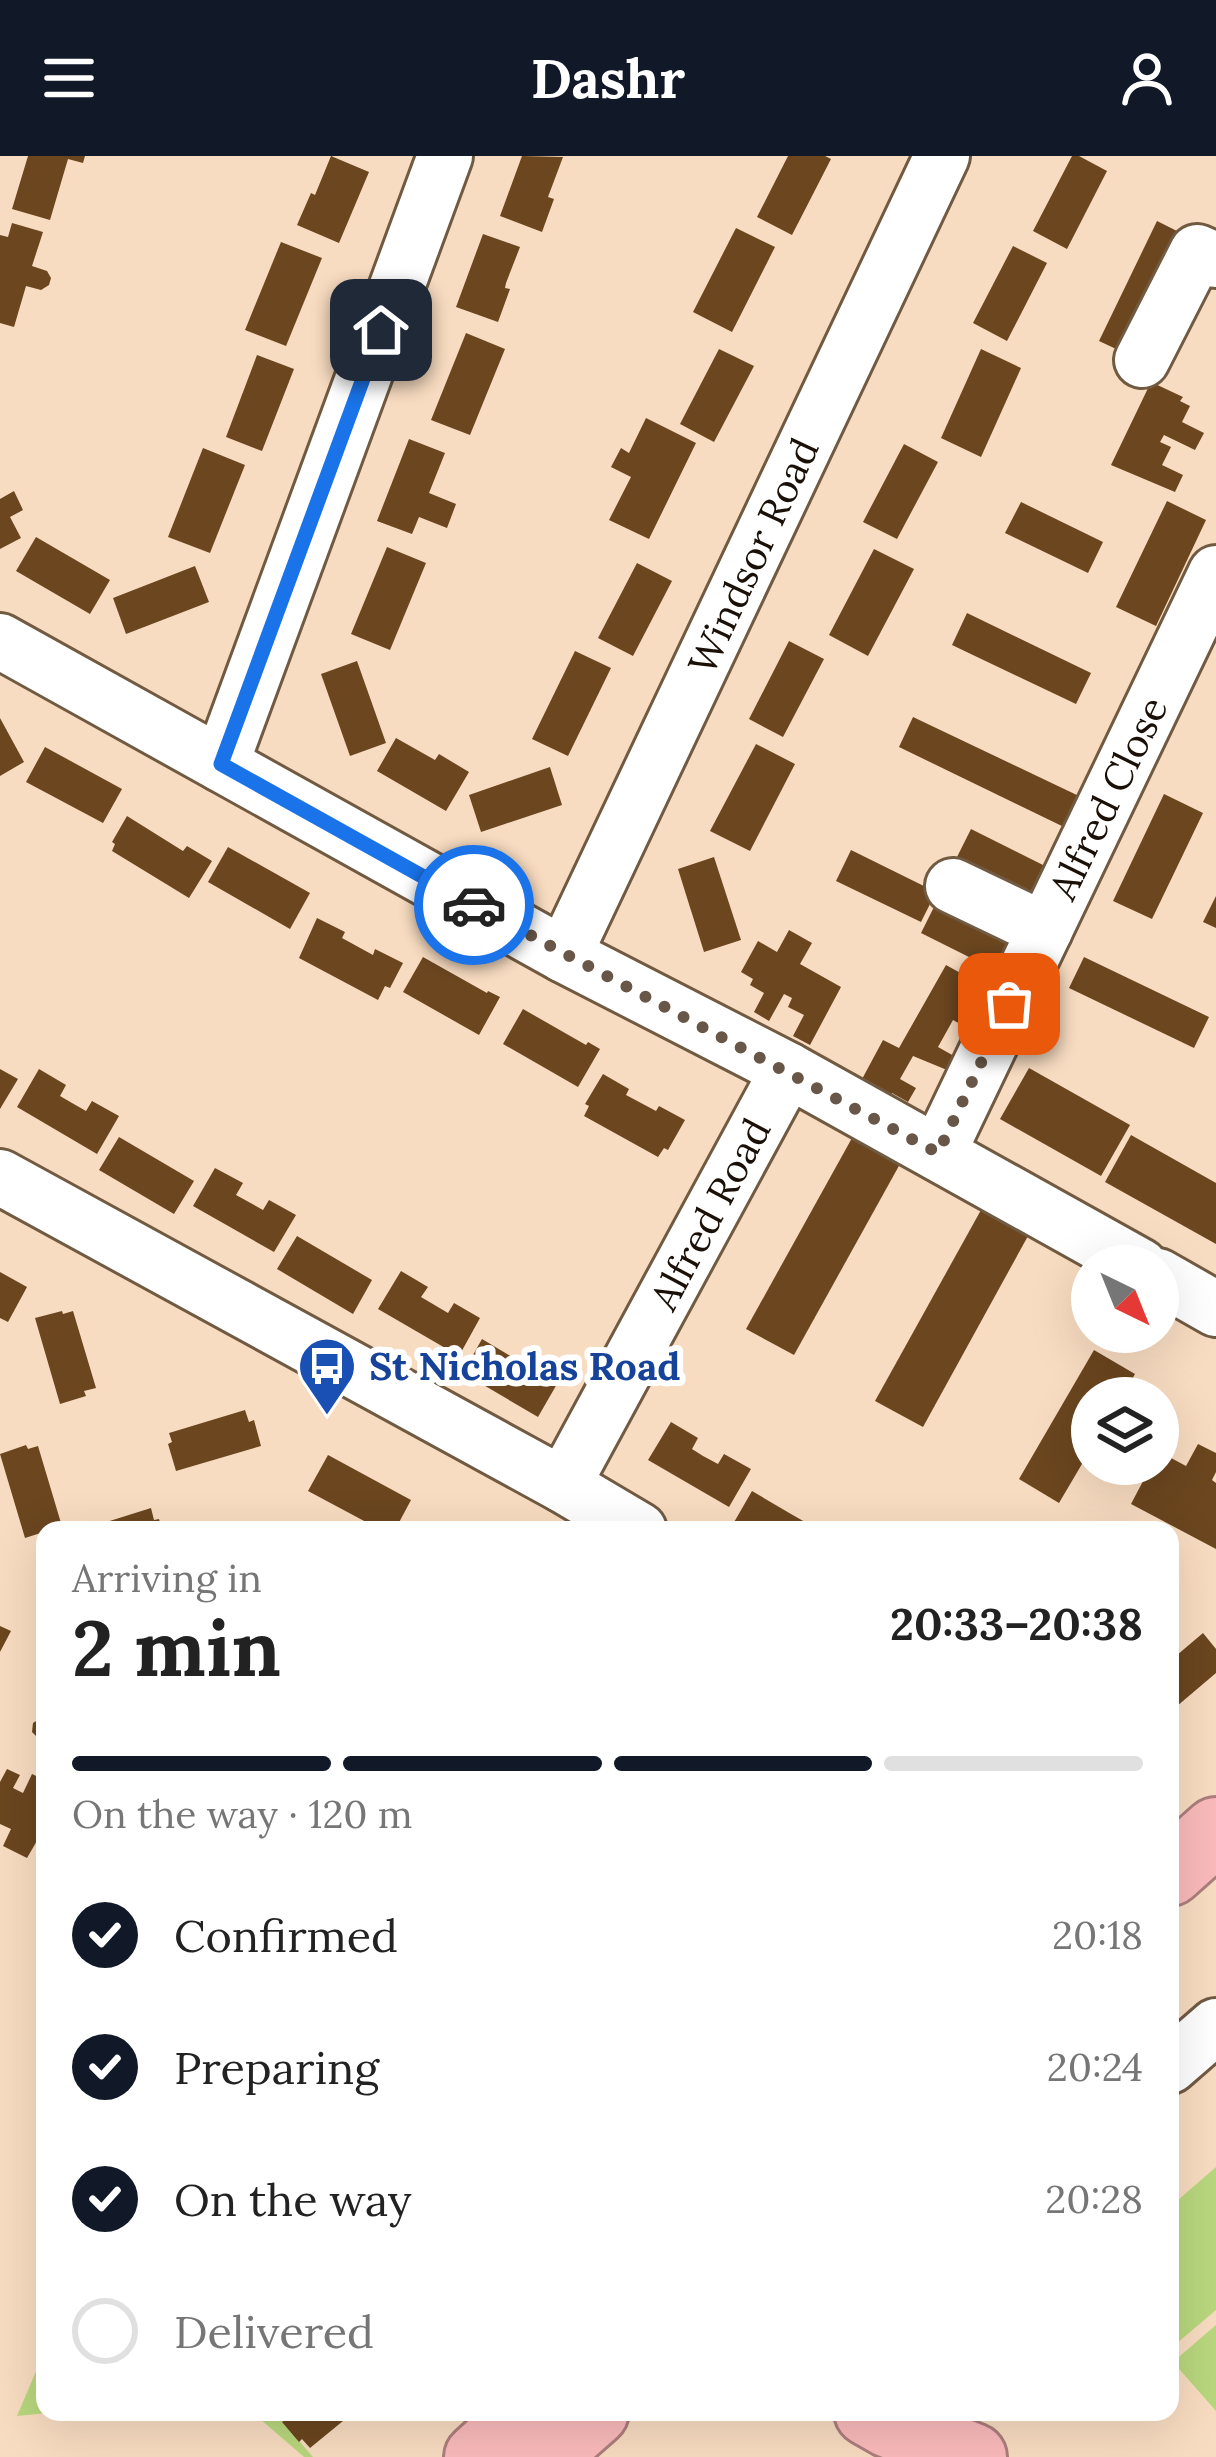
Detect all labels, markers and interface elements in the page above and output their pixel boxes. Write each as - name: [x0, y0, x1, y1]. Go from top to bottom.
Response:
- text: Dashr: [531, 44, 685, 113]
- icon: menu: [36, 45, 102, 111]
- icon: person: [1114, 45, 1180, 111]
- pin: [330, 279, 432, 381]
- icon: home: [348, 297, 414, 363]
- street label: Windsor Road: [677, 430, 829, 682]
- street label: Alfred Close: [1037, 689, 1179, 908]
- courier: [414, 845, 534, 965]
- icon: car: [441, 872, 507, 938]
- pin: [958, 953, 1060, 1055]
- icon: bag: [976, 971, 1042, 1037]
- street label: Alfred Road: [638, 1110, 781, 1319]
- north arrow: [1071, 1245, 1179, 1353]
- map controls: [1071, 1245, 1179, 1485]
- bus stop icon: St Nicholas Road: [296, 1335, 358, 1417]
- place label: St Nicholas Road: [369, 1341, 681, 1391]
- button: layers: [1071, 1377, 1179, 1485]
- text: Arriving in: [72, 1553, 262, 1603]
- text: 20:33–20:38: [890, 1595, 1143, 1652]
- text: 2 min: [72, 1598, 281, 1697]
- text: On the way · 120 m: [72, 1789, 413, 1839]
- icon: check: [72, 1902, 138, 1968]
- text: Confirmed: [174, 1907, 398, 1964]
- text: 20:18: [1052, 1910, 1143, 1960]
- icon: check: [72, 2034, 138, 2100]
- text: Preparing: [174, 2039, 379, 2096]
- text: 20:24: [1047, 2042, 1143, 2092]
- icon: check: [72, 2166, 138, 2232]
- text: On the way: [174, 2171, 412, 2228]
- text: 20:28: [1045, 2174, 1143, 2224]
- text: Delivered: [174, 2303, 374, 2360]

